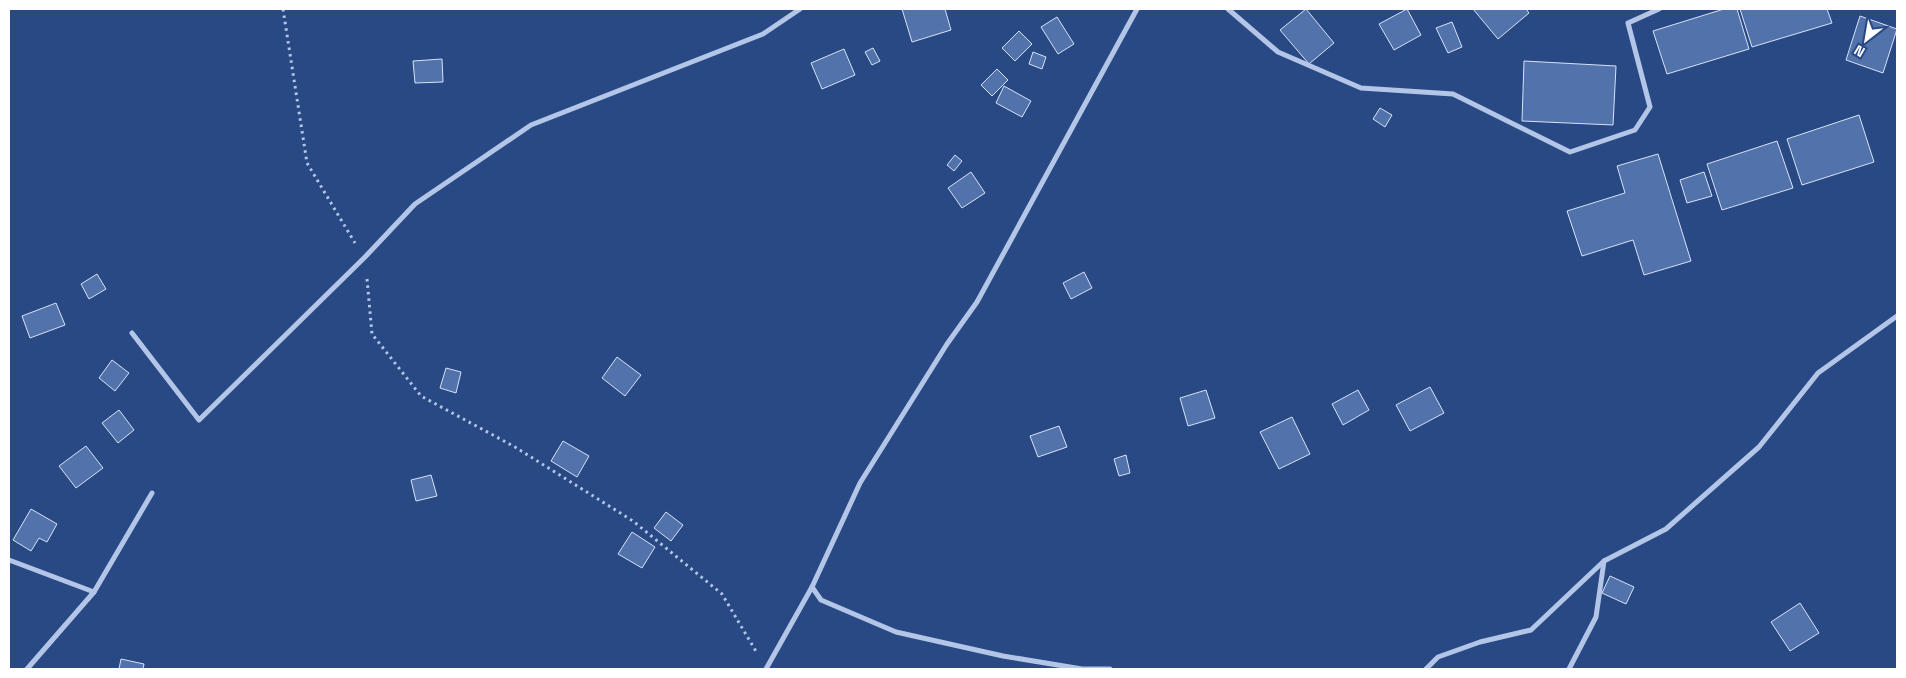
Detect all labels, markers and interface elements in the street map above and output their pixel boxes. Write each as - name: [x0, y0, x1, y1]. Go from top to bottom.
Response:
- north arrow: [1841, 15, 1891, 65]
- text: N: [1851, 41, 1868, 61]

